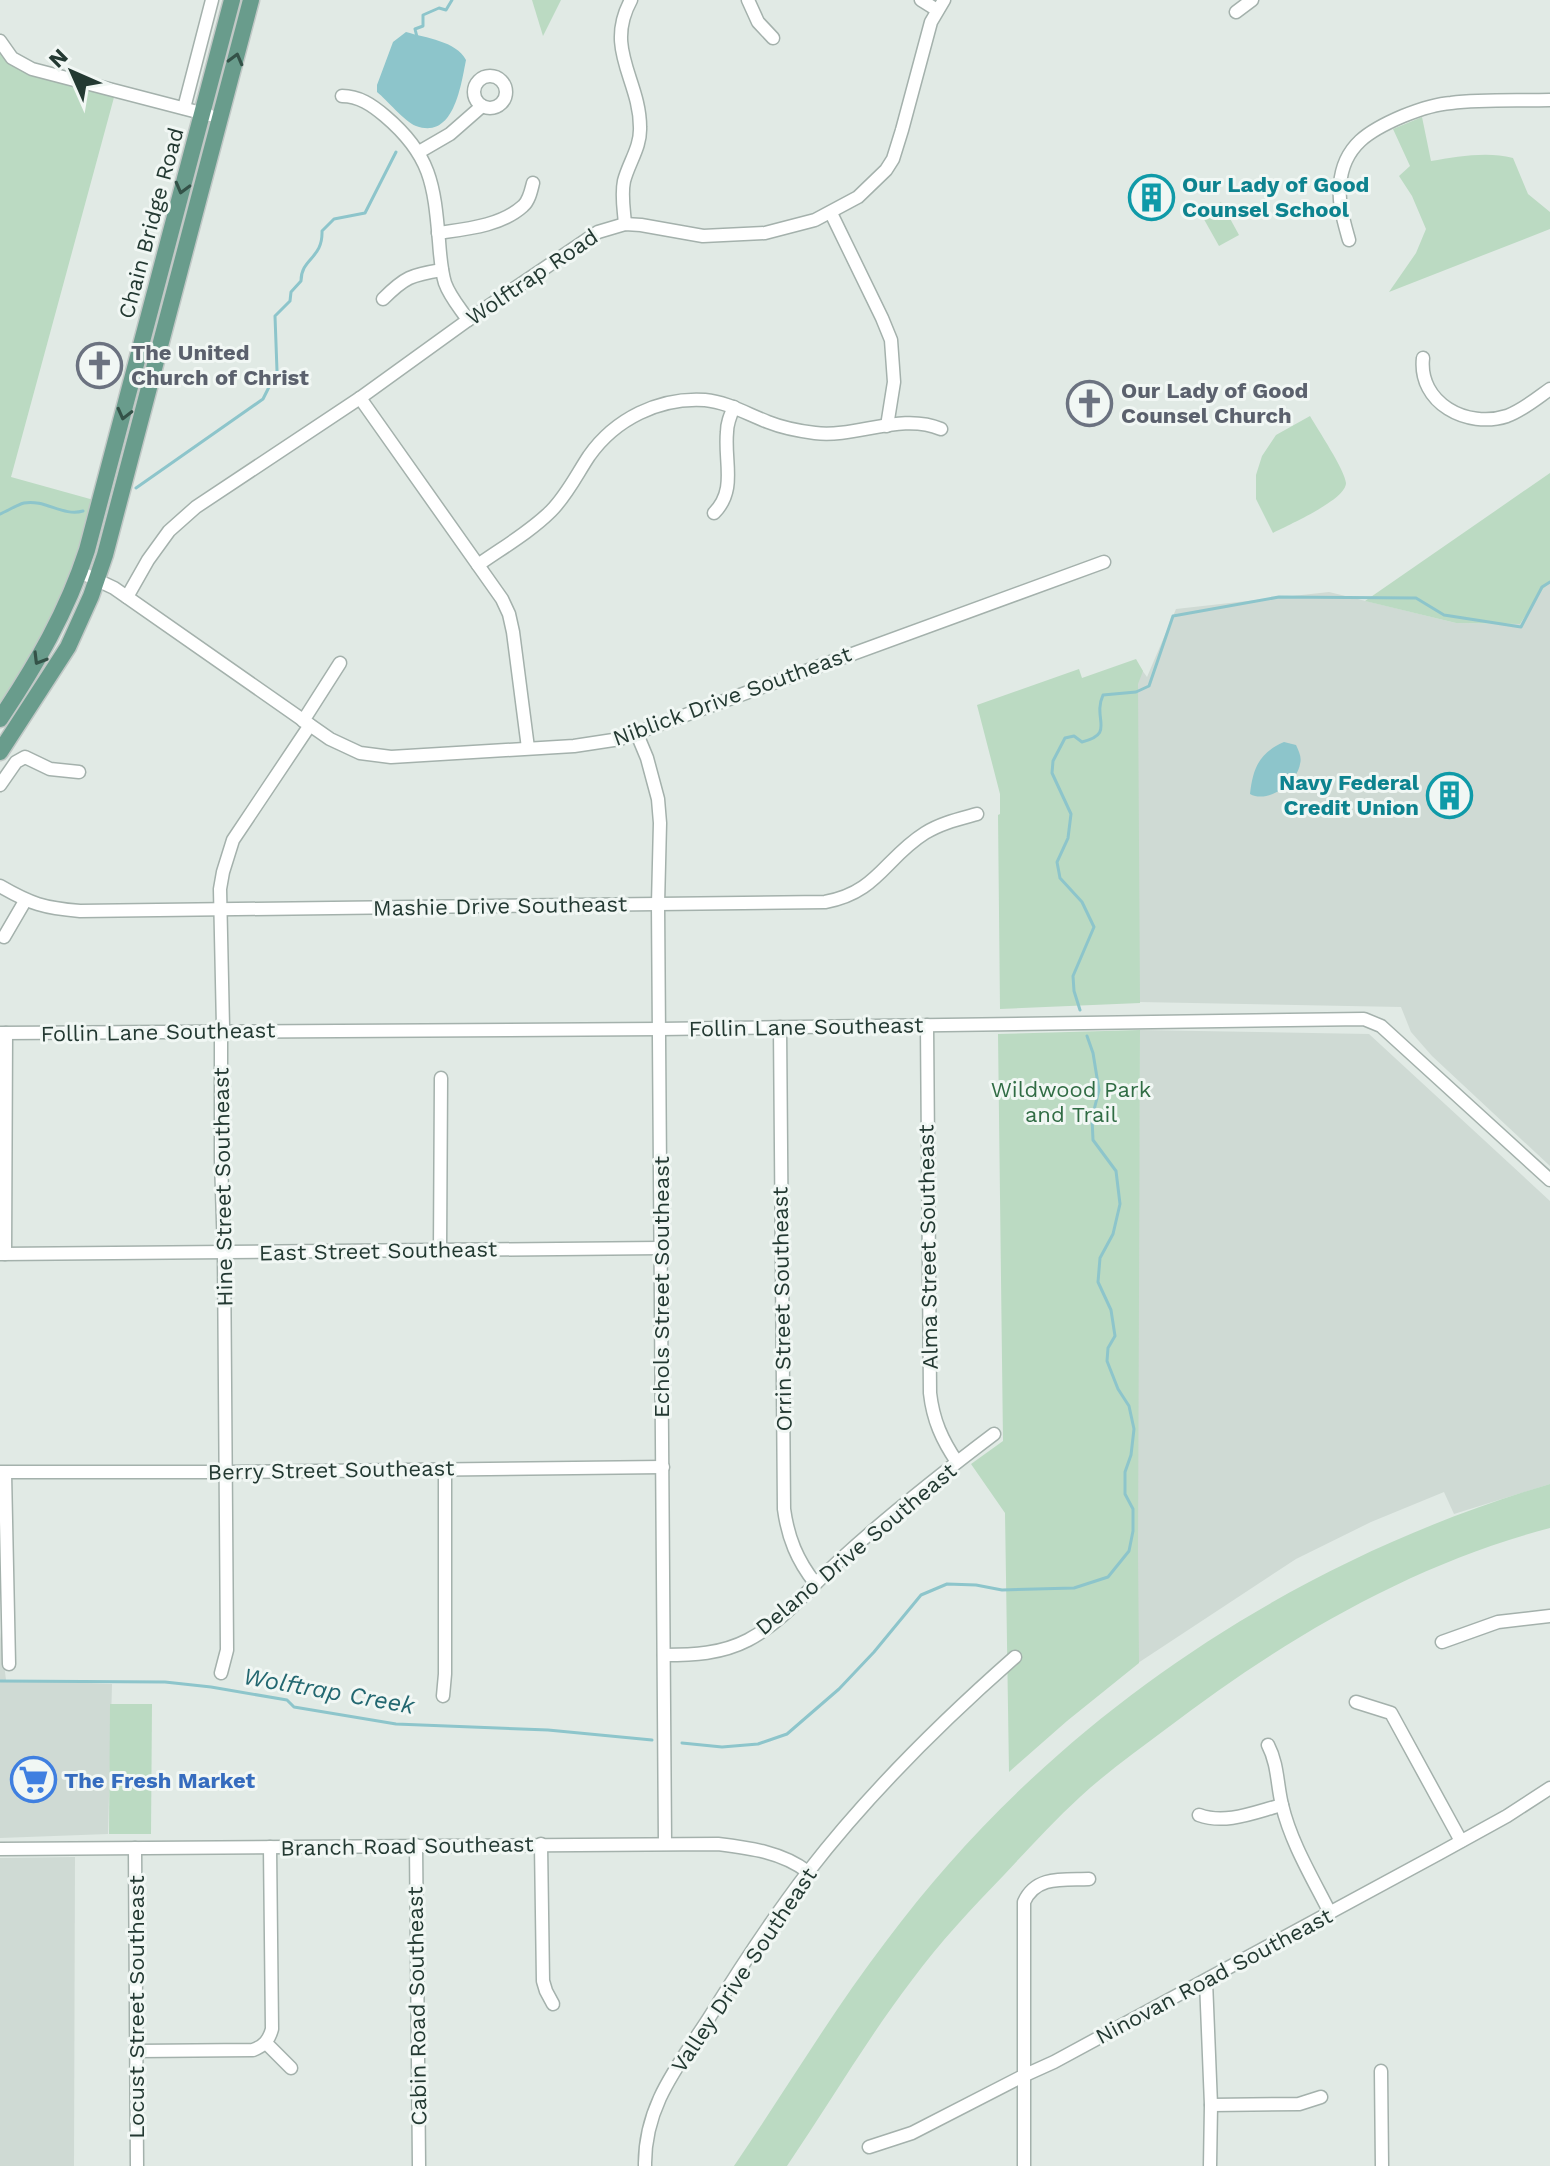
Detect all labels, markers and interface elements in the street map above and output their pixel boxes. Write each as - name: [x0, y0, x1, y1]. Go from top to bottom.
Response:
- north arrow: [32, 32, 112, 112]
- text: N: [44, 44, 73, 73]
- one-way arrow: [226, 52, 243, 66]
- street label: Chain Bridge Road: [113, 125, 189, 321]
- place label: Our Lady of Good Counsel School: [1182, 172, 1369, 222]
- building icon: Our Lady of Good Counsel School: [1127, 173, 1175, 221]
- one-way arrow: [175, 181, 192, 195]
- street label: Wolftrap Road: [461, 224, 603, 330]
- place label: The United Church of Christ: [131, 340, 309, 390]
- church icon: The United Church of Christ: [76, 341, 124, 389]
- place label: Our Lady of Good Counsel Church: [1121, 378, 1308, 428]
- church icon: Our Lady of Good Counsel Church: [1066, 379, 1114, 427]
- one-way arrow: [116, 407, 133, 420]
- street label: Niblick Drive Southeast: [609, 641, 855, 751]
- one-way arrow: [33, 650, 49, 664]
- place label: Navy Federal Credit Union: [1279, 770, 1420, 820]
- building icon: Navy Federal Credit Union: [1426, 771, 1474, 819]
- street label: Mashie Drive Southeast: [373, 891, 627, 921]
- street label: Follin Lane Southeast: [688, 1012, 924, 1042]
- street label: Follin Lane Southeast: [40, 1017, 276, 1047]
- street label: Hine Street Southeast: [208, 1067, 238, 1307]
- park label: Wildwood Park and Trail: [991, 1077, 1151, 1127]
- street label: Alma Street Southeast: [913, 1124, 943, 1370]
- street label: Echols Street Southeast: [649, 1156, 674, 1418]
- street label: Orrin Street Southeast: [767, 1186, 797, 1432]
- street label: East Street Southeast: [259, 1236, 497, 1266]
- street label: Berry Street Southeast: [207, 1455, 455, 1485]
- street label: Delano Drive Southeast: [751, 1458, 961, 1640]
- water label: Wolftrap Creek: [241, 1662, 418, 1720]
- supermarket icon: The Fresh Market: [9, 1756, 57, 1804]
- place label: The Fresh Market: [64, 1768, 256, 1793]
- street label: Branch Road Southeast: [280, 1831, 534, 1861]
- street label: Valley Drive Southeast: [666, 1863, 822, 2077]
- street label: Locust Street Southeast: [124, 1875, 149, 2139]
- street label: Cabin Road Southeast: [402, 1886, 432, 2126]
- street label: Ninovan Road Southeast: [1091, 1903, 1337, 2049]

